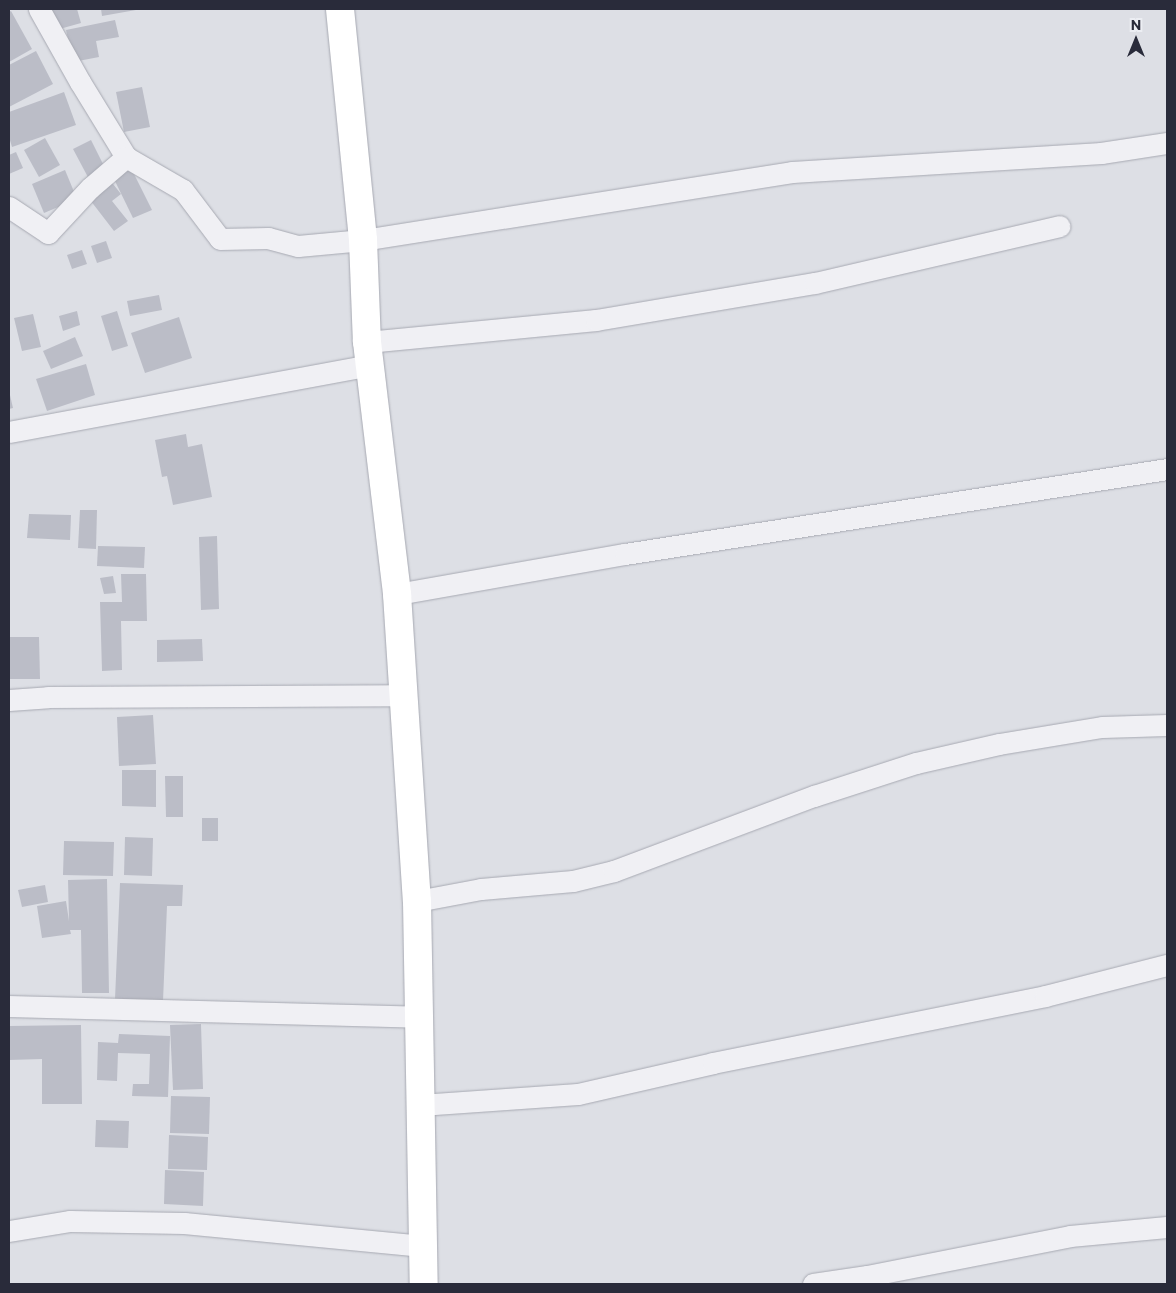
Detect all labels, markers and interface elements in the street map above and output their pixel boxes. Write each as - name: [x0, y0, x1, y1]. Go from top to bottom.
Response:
- north arrow: [1111, 15, 1161, 65]
- text: N: [1131, 16, 1141, 33]

